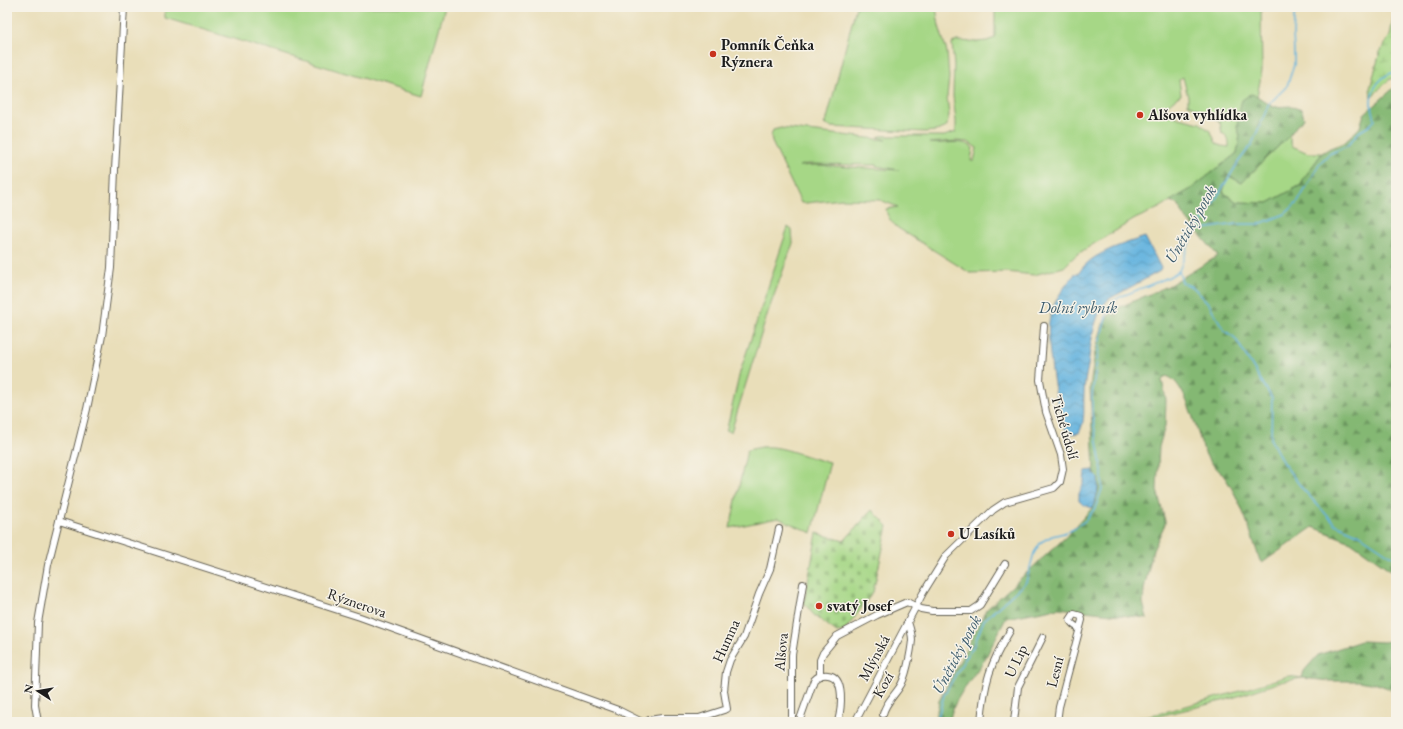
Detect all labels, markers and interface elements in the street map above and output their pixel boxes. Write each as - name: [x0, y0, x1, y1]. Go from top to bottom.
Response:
- place label: Pomník Čeňka Rýznera: [721, 35, 815, 71]
- marker: Pomník Čeňka Rýznera: [708, 49, 718, 59]
- place label: Alšova vyhlídka: [1147, 105, 1248, 124]
- marker: Alšova vyhlídka: [1135, 110, 1145, 120]
- water label: Únětický potok: [1160, 181, 1222, 267]
- water label: Dolní rybník: [1038, 297, 1118, 318]
- street label: Tiché údolí: [1047, 392, 1084, 462]
- place label: U Lasíků: [959, 524, 1016, 543]
- marker: U Lasíků: [946, 529, 956, 539]
- street label: Rýznerova: [325, 584, 389, 621]
- place label: svatý Josef: [827, 596, 895, 615]
- marker: svatý Josef: [814, 601, 824, 611]
- water label: Únětický potok: [927, 610, 986, 697]
- street label: Humna: [708, 616, 744, 666]
- street label: Mlýnská: [854, 631, 894, 684]
- street label: Alšova: [769, 632, 792, 673]
- street label: U Lip: [1000, 641, 1031, 680]
- street label: Lesní: [1042, 654, 1068, 689]
- street label: Kozí: [868, 668, 898, 701]
- north arrow: [18, 671, 58, 711]
- text: N: [20, 683, 36, 695]

